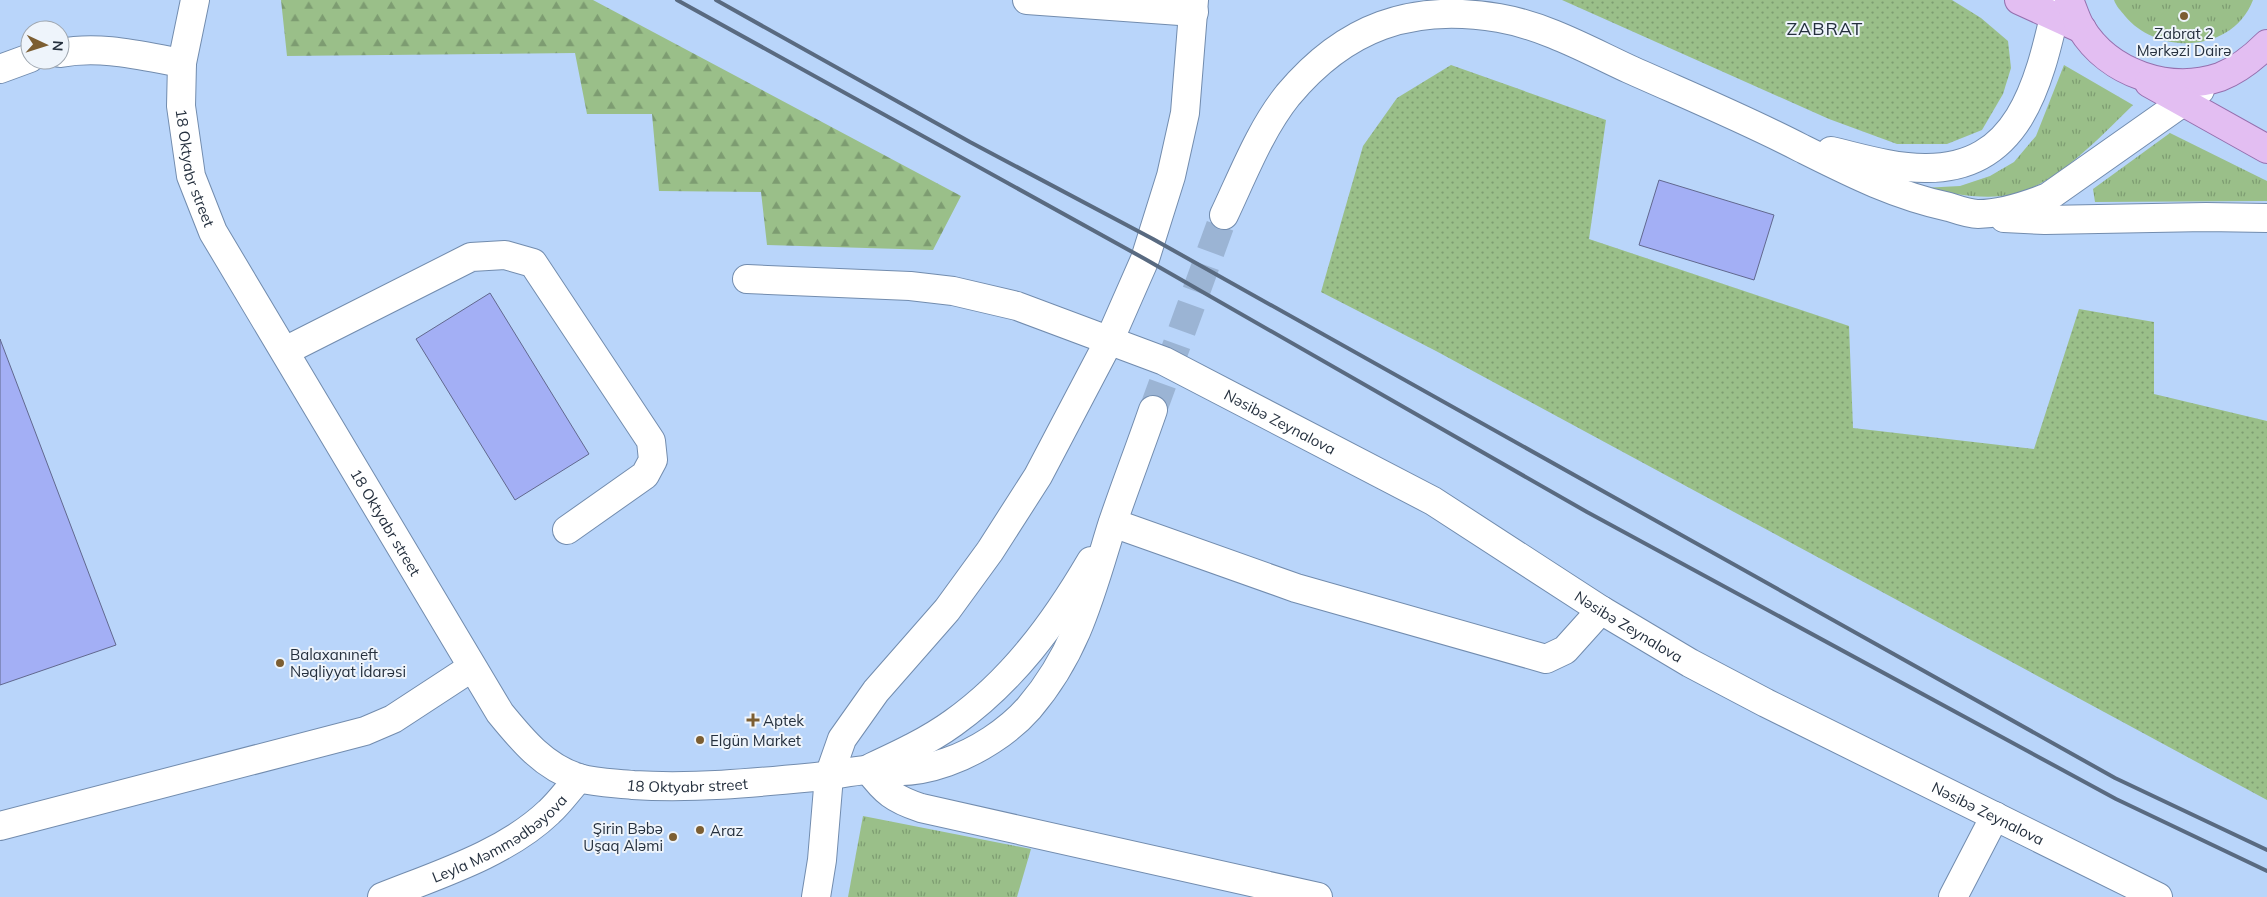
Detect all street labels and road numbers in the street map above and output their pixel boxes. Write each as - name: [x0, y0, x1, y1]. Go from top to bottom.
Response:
- street label: 18 Oktyabr street: [172, 108, 219, 229]
- street label: Nəsibə Zeynalova: [1221, 385, 1339, 458]
- street label: 18 Oktyabr street: [347, 465, 425, 579]
- street label: Nəsibə Zeynalova: [1571, 586, 1687, 666]
- street label: 18 Oktyabr street: [626, 774, 748, 796]
- street label: Nəsibə Zeynalova: [1929, 777, 2048, 849]
- street label: Leyla Məmmədbəyova: [429, 790, 571, 886]

